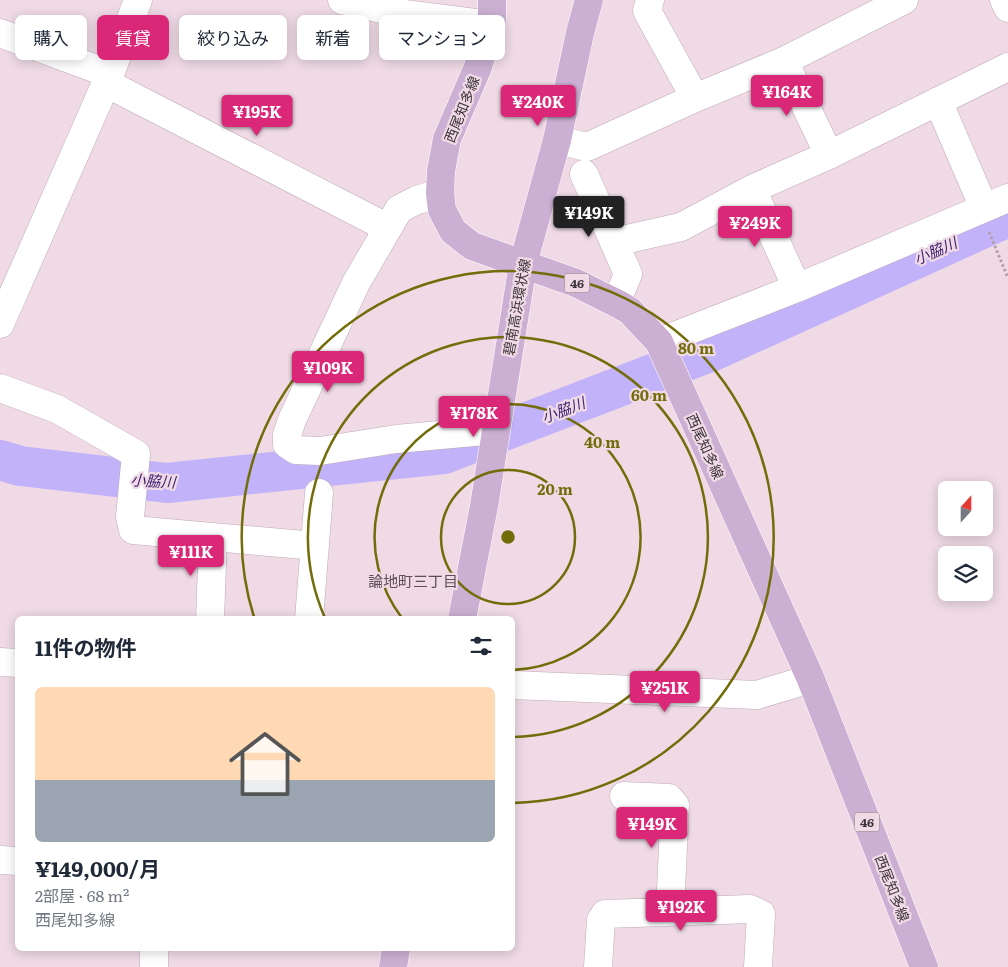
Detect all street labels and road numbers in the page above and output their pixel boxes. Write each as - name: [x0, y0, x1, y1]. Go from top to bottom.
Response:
- street label: 西尾知多線: [439, 73, 483, 145]
- street label: 碧南高浜環状線: [498, 257, 534, 357]
- road number: 46: [564, 274, 590, 292]
- street label: 西尾知多線: [683, 410, 729, 482]
- road number: 46: [854, 812, 880, 832]
- street label: 西尾知多線: [871, 852, 915, 924]

